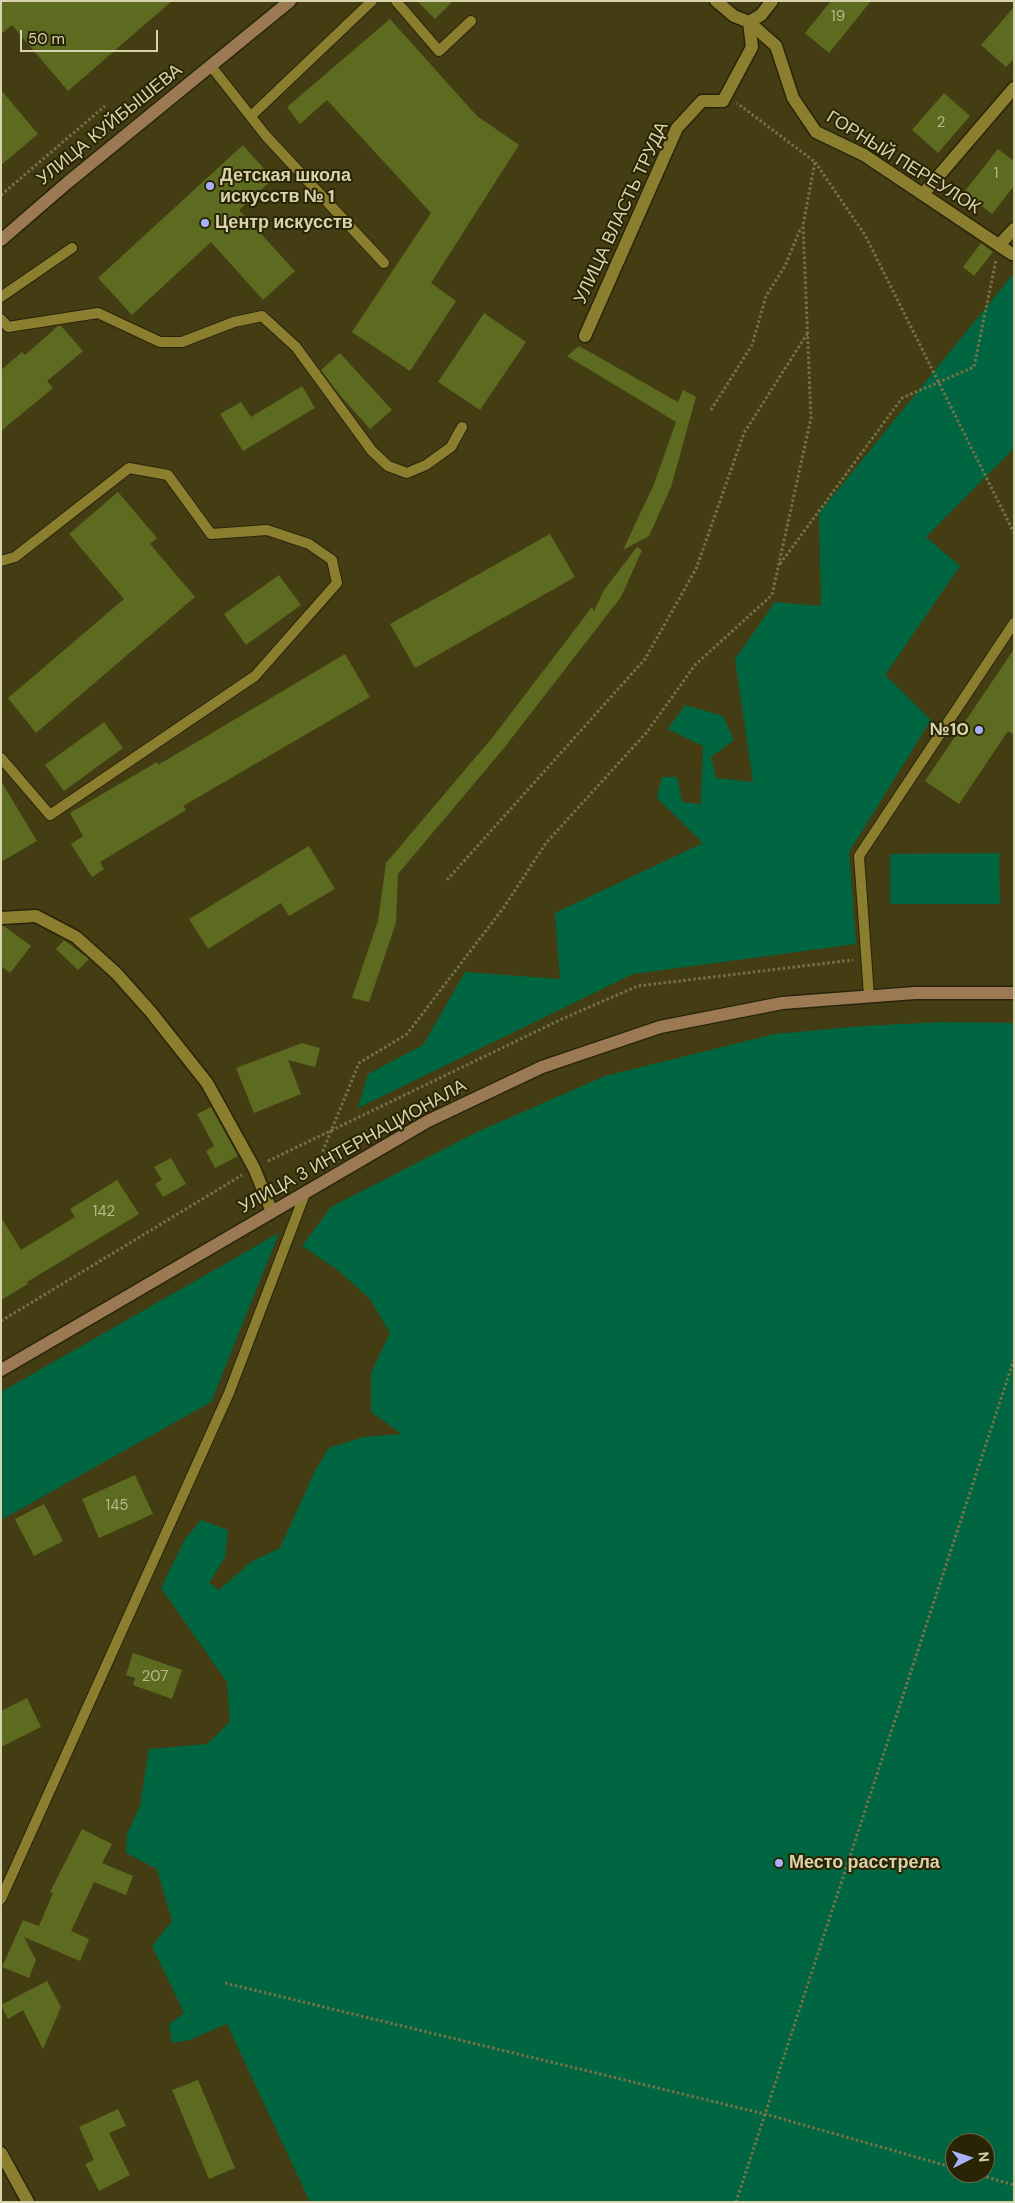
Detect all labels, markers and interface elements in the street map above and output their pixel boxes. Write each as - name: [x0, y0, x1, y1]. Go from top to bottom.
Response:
- house number: 19: [831, 8, 845, 26]
- scale bar: [22, 20, 160, 52]
- text: 50 m: [28, 29, 65, 49]
- street label: УЛИЦА КУЙБЫШЕВА: [33, 60, 187, 190]
- street label: ГОРНЫЙ ПЕРЕУЛОК: [822, 107, 984, 219]
- house number: 2: [937, 114, 945, 132]
- street label: УЛИЦА ВЛАСТЬ ТРУДА: [570, 119, 674, 307]
- place label: Детская школа искусств № 1: [220, 165, 351, 208]
- house number: 1: [994, 165, 998, 183]
- marker: Детская школа искусств № 1: [204, 180, 216, 192]
- place label: Центр искусств: [215, 212, 353, 234]
- marker: Центр искусств: [199, 217, 211, 229]
- place label: №10: [930, 719, 969, 741]
- marker: №10: [973, 724, 985, 736]
- street label: УЛИЦА 3 ИНТЕРНАЦИОНАЛА: [236, 1075, 470, 1219]
- house number: 142: [93, 1203, 115, 1221]
- house number: 145: [106, 1497, 128, 1515]
- house number: 207: [142, 1668, 168, 1686]
- place label: Место расстрела: [789, 1852, 940, 1874]
- marker: Место расстрела: [773, 1857, 785, 1869]
- north arrow: [945, 2133, 995, 2183]
- text: N: [975, 2151, 993, 2163]

